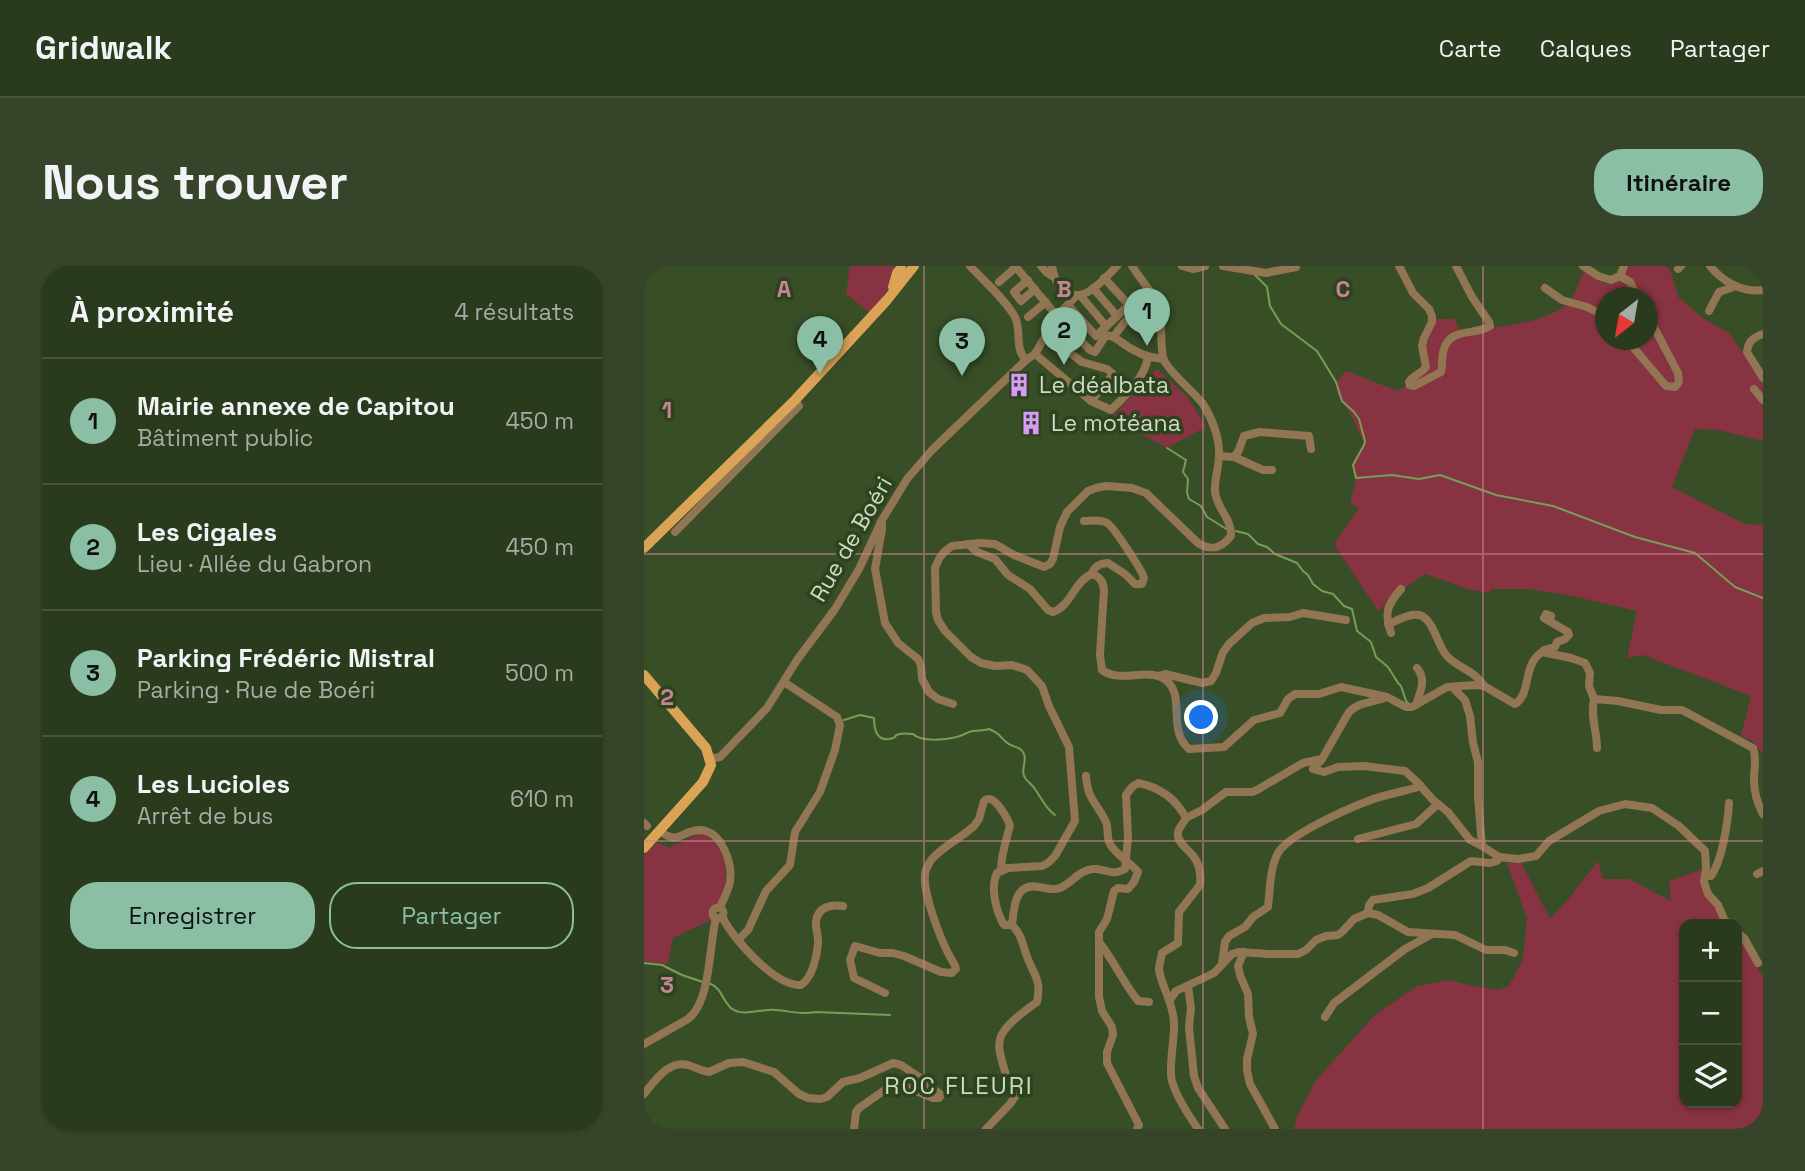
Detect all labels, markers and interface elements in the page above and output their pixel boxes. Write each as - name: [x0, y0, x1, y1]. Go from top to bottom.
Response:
- text: Gridwalk: [35, 27, 172, 69]
- text: Carte: [1439, 33, 1502, 64]
- text: Calques: [1540, 33, 1632, 64]
- text: Partager: [1670, 33, 1770, 64]
- button: Itinéraire: [1594, 149, 1763, 216]
- text: Nous trouver: [42, 151, 348, 213]
- text: A: [777, 274, 792, 304]
- text: B: [1056, 274, 1072, 304]
- text: C: [1336, 274, 1350, 304]
- north arrow: [1595, 287, 1658, 350]
- pin: 1: [1124, 288, 1170, 346]
- text: À proximité: [70, 292, 234, 331]
- text: 4 résultats: [454, 297, 574, 327]
- pin: 2: [1041, 307, 1087, 365]
- pin: 4: [797, 316, 843, 374]
- pin: 3: [939, 318, 985, 376]
- place label: Le déalbata: [1039, 370, 1169, 400]
- building icon: Le déalbata: [1005, 371, 1033, 399]
- text: Mairie annexe de Capitou: [137, 389, 455, 423]
- text: 1: [662, 395, 672, 425]
- text: 1: [88, 406, 98, 436]
- text: 450 m: [505, 406, 574, 436]
- place label: Le motéana: [1051, 408, 1181, 438]
- building icon: Le motéana: [1017, 409, 1045, 437]
- text: Bâtiment public: [137, 423, 313, 453]
- street label: Rue de Boéri: [803, 471, 899, 607]
- text: Les Cigales: [137, 515, 277, 549]
- text: 2: [86, 532, 100, 562]
- text: 450 m: [505, 532, 574, 562]
- text: Lieu · Allée du Gabron: [137, 549, 372, 579]
- text: Parking Frédéric Mistral: [137, 641, 435, 675]
- text: 3: [86, 658, 100, 688]
- text: 500 m: [505, 658, 574, 688]
- text: Parking · Rue de Boéri: [137, 675, 375, 705]
- text: 2: [660, 682, 674, 712]
- your location: [1184, 700, 1218, 734]
- text: Les Lucioles: [137, 767, 290, 801]
- text: 4: [86, 784, 100, 814]
- text: 610 m: [510, 784, 574, 814]
- text: Arrêt de bus: [137, 801, 273, 831]
- button: Enregistrer: [70, 882, 315, 949]
- button: Partager: [329, 882, 574, 949]
- map controls: [1679, 919, 1742, 1108]
- button: +: [1679, 919, 1742, 982]
- text: 3: [660, 970, 674, 1000]
- button: −: [1679, 982, 1742, 1045]
- button: layers: [1679, 1045, 1742, 1108]
- district label: ROC FLEURI: [884, 1070, 1034, 1101]

